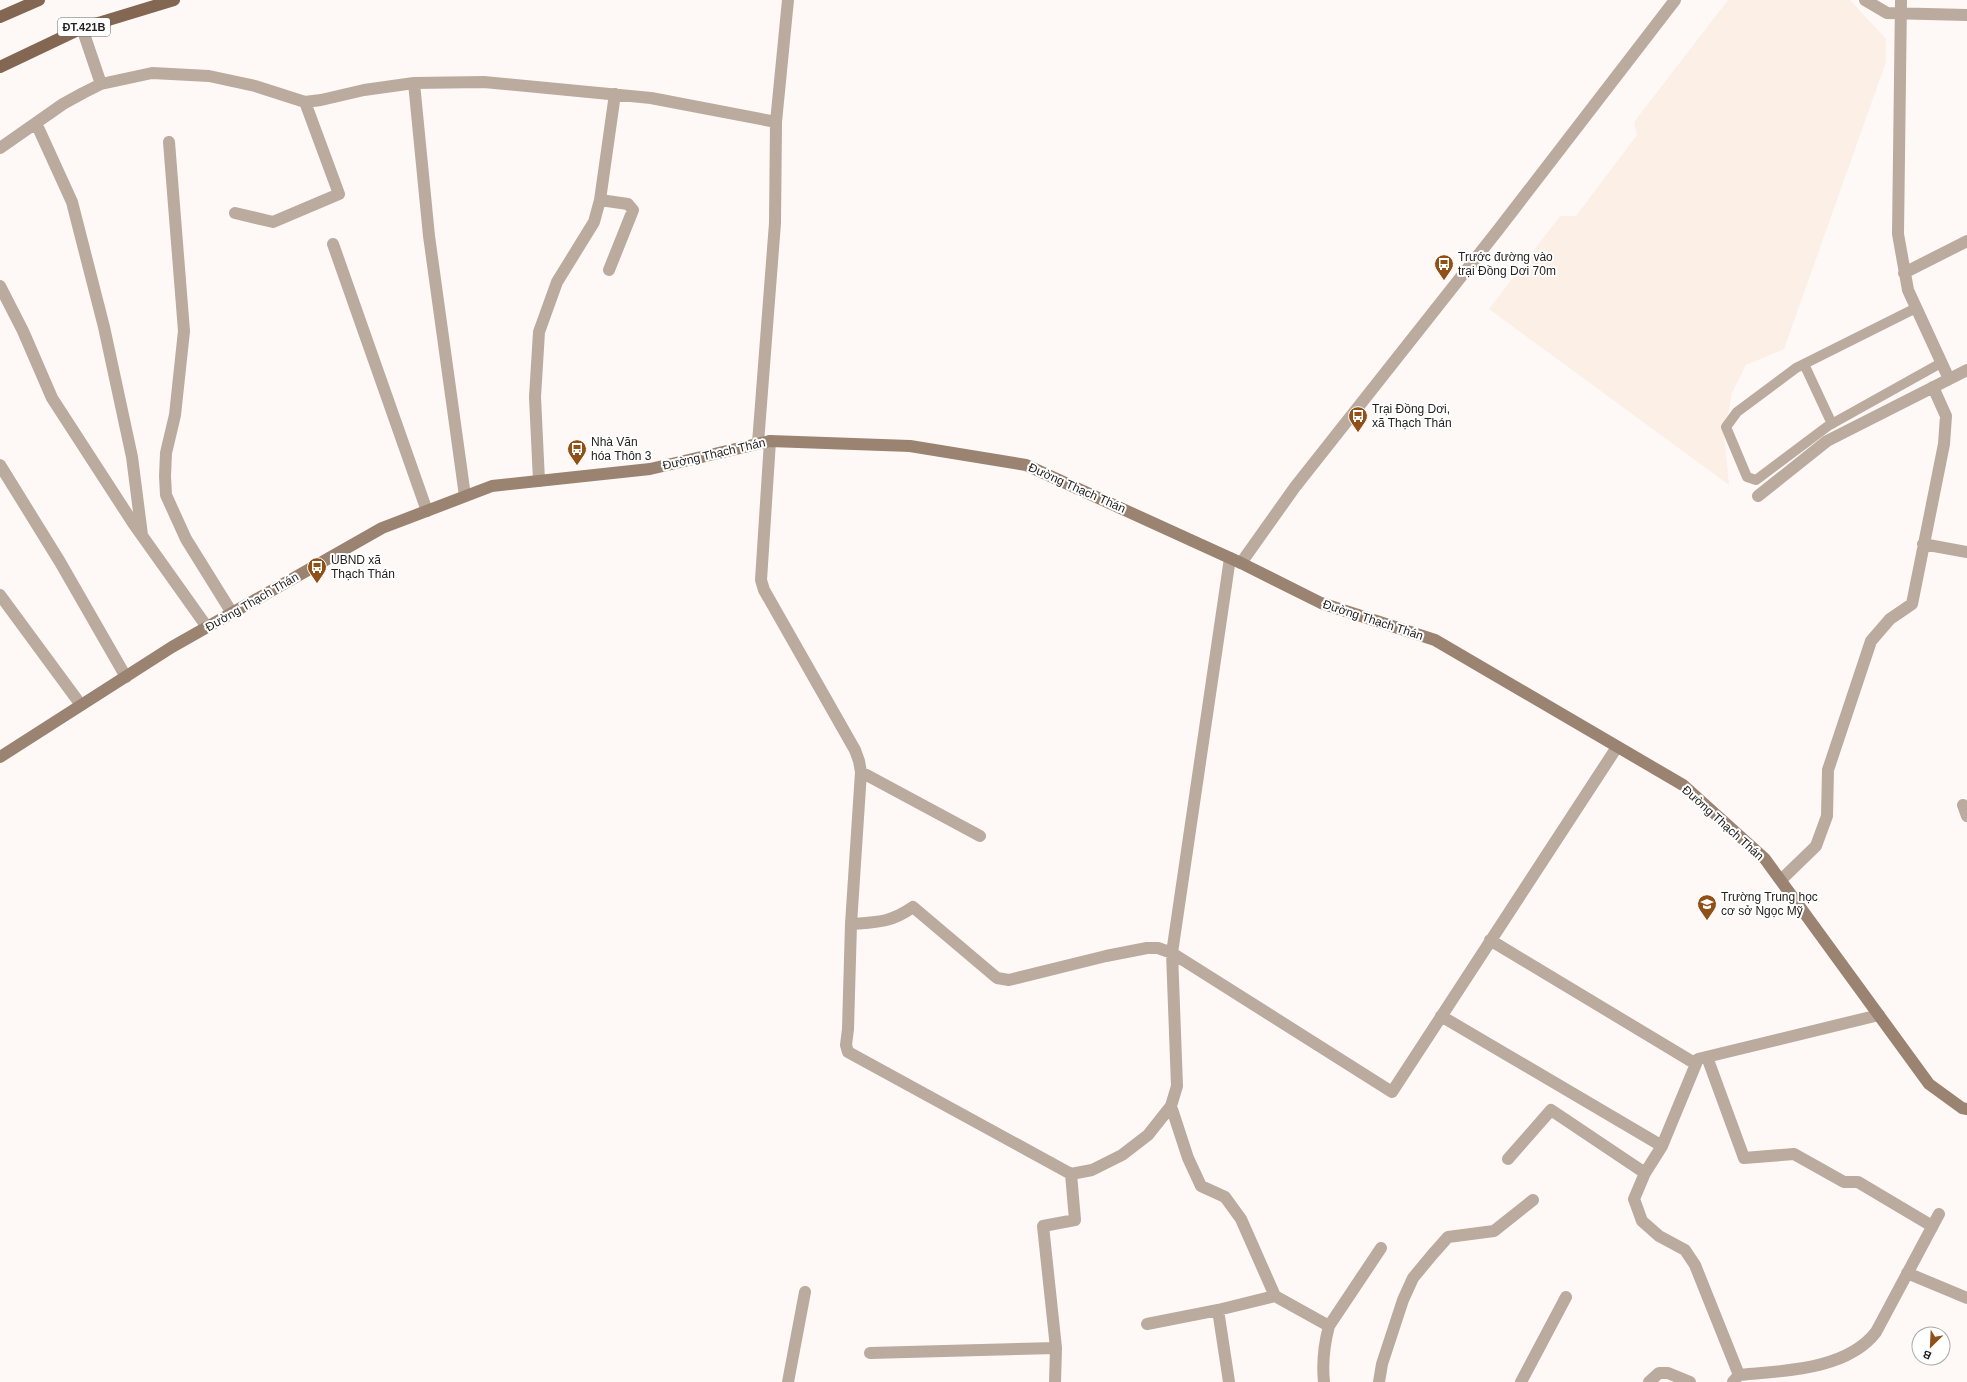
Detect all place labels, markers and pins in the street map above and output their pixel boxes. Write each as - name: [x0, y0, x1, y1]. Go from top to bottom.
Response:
- place label: Trước đường vào trại Đồng Dơi 70m: [1458, 250, 1556, 278]
- bus stop icon: Trước đường vào trại Đồng Dơi 70m: [1433, 253, 1455, 281]
- place label: Trại Đồng Dơi, xã Thạch Thán: [1372, 402, 1452, 430]
- bus stop icon: Trại Đồng Dơi, xã Thạch Thán: [1347, 405, 1369, 433]
- place label: Nhà Văn hóa Thôn 3: [591, 435, 652, 463]
- bus stop icon: Nhà Văn hóa Thôn 3: [566, 438, 588, 466]
- place label: UBND xã Thạch Thán: [331, 553, 395, 581]
- bus stop icon: UBND xã Thạch Thán: [306, 556, 328, 584]
- place label: Trường Trung học cơ sở Ngọc Mỹ: [1721, 890, 1818, 918]
- school or university icon: Trường Trung học cơ sở Ngọc Mỹ: [1696, 893, 1718, 921]

